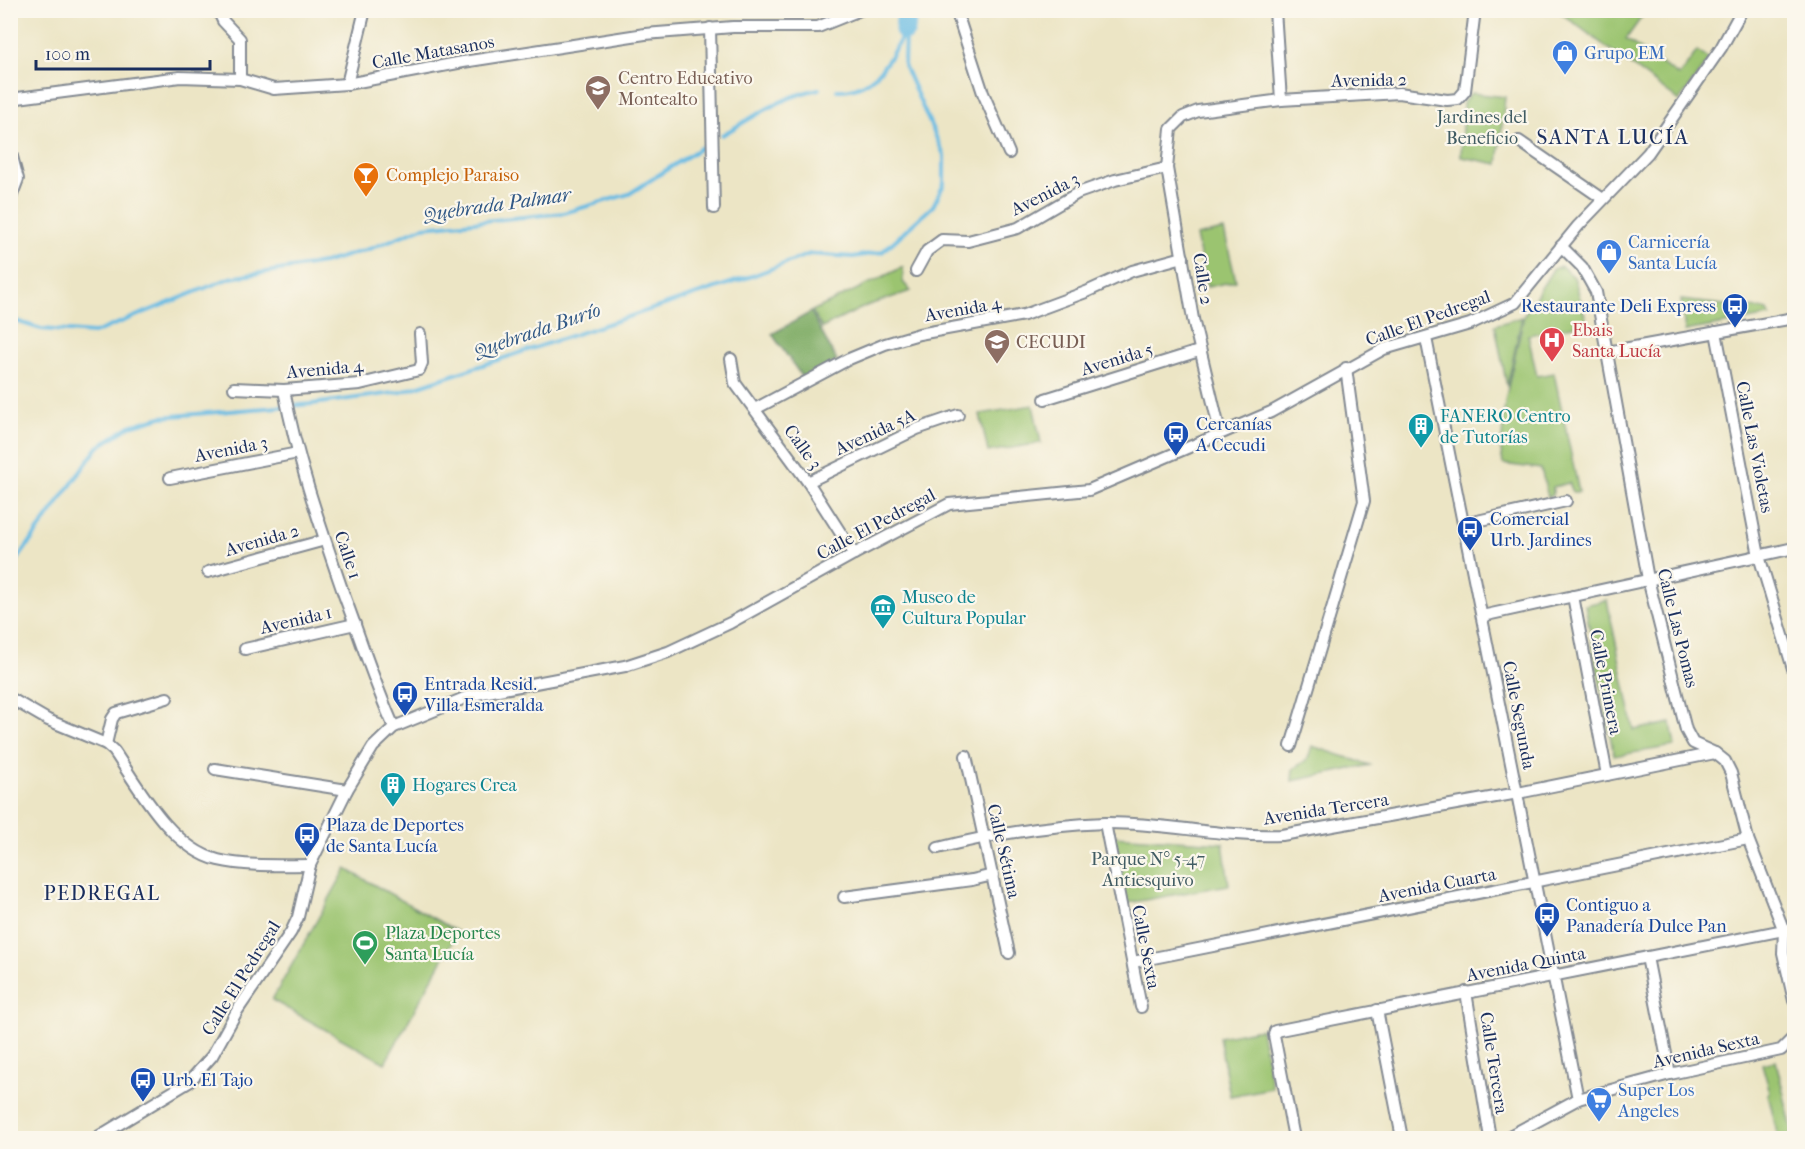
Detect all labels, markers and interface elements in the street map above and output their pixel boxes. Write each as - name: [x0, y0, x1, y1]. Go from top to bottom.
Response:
- street label: Calle Matasanos: [370, 31, 496, 74]
- scale bar: [36, 33, 210, 71]
- shop icon: Grupo EM: [1550, 38, 1580, 76]
- place label: Grupo EM: [1584, 43, 1665, 64]
- text: 100 m: [45, 44, 90, 65]
- place label: Centro Educativo Montealto: [618, 68, 753, 110]
- street label: Avenida 2: [1330, 69, 1407, 92]
- school or university icon: Centro Educativo Montealto: [583, 73, 613, 111]
- park label: Jardines del Beneficio: [1435, 107, 1527, 149]
- district label: SANTA LUCÍA: [1536, 125, 1690, 149]
- bar icon: Complejo Paraiso: [351, 160, 381, 198]
- place label: Complejo Paraiso: [386, 165, 519, 186]
- street label: Avenida 3: [1007, 168, 1083, 221]
- water label: Quebrada Palmar: [421, 182, 575, 227]
- place label: Carnicería Santa Lucía: [1628, 232, 1718, 274]
- shop icon: Carnicería Santa Lucía: [1594, 237, 1624, 275]
- street label: Calle 2: [1188, 252, 1217, 307]
- street label: Calle El Pedregal: [1363, 286, 1494, 351]
- bus stop icon: Restaurante Deli Express: [1720, 291, 1750, 329]
- street label: Avenida 4: [922, 292, 1003, 327]
- place label: Restaurante Deli Express: [1521, 296, 1716, 317]
- water label: Quebrada Burío: [470, 298, 604, 364]
- place label: Ebais Santa Lucía: [1572, 320, 1662, 362]
- hospital icon: Ebais Santa Lucía: [1537, 325, 1567, 363]
- school or university icon: CECUDI: [982, 327, 1012, 365]
- place label: CECUDI: [1016, 332, 1086, 353]
- street label: Avenida 5: [1078, 339, 1156, 381]
- street label: Avenida 4: [285, 356, 365, 383]
- street label: Calle Las Violetas: [1731, 379, 1778, 515]
- street label: Avenida 5A: [831, 405, 919, 461]
- place label: FANERO Centro de Tutorías: [1440, 406, 1571, 448]
- building icon: FANERO Centro de Tutorías: [1406, 411, 1436, 449]
- place label: Cercanías A Cecudi: [1195, 414, 1272, 456]
- bus stop icon: Cercanías A Cecudi: [1161, 419, 1191, 457]
- street label: Calle 3: [779, 421, 826, 474]
- street label: Avenida 3: [192, 432, 269, 467]
- street label: Calle El Pedregal: [813, 484, 939, 565]
- place label: Comercial Urb. Jardines: [1490, 509, 1592, 551]
- bus stop icon: Comercial Urb. Jardines: [1455, 514, 1485, 552]
- street label: Avenida 2: [222, 520, 301, 561]
- street label: Calle 1: [330, 528, 366, 582]
- street label: Calle Las Pomas: [1653, 566, 1703, 690]
- place label: Museo de Cultura Popular: [902, 587, 1026, 629]
- museum icon: Museo de Cultura Popular: [868, 592, 898, 630]
- street label: Avenida 1: [257, 602, 334, 639]
- street label: Calle Primera: [1585, 628, 1626, 737]
- street label: Calle Segunda: [1498, 659, 1539, 772]
- place label: Entrada Resid. Villa Esmeralda: [423, 674, 544, 716]
- bus stop icon: Entrada Resid. Villa Esmeralda: [390, 679, 420, 717]
- building icon: Hogares Crea: [378, 770, 408, 808]
- place label: Hogares Crea: [412, 775, 518, 796]
- street label: Avenida Tercera: [1261, 789, 1391, 830]
- street label: Calle Sétima: [982, 802, 1025, 901]
- place label: Plaza de Deportes de Santa Lucía: [326, 815, 464, 857]
- bus stop icon: Plaza de Deportes de Santa Lucía: [292, 820, 322, 858]
- park label: Parque N° 5-47 Antiesquivo: [1091, 849, 1205, 891]
- street label: Avenida Cuarta: [1375, 864, 1498, 907]
- district label: PEDREGAL: [43, 882, 161, 905]
- place label: Contiguo a Panadería Dulce Pan: [1566, 895, 1727, 937]
- bus stop icon: Contiguo a Panadería Dulce Pan: [1532, 900, 1562, 938]
- street label: Calle Sexta: [1127, 903, 1164, 992]
- street label: Calle El Pedregal: [198, 917, 285, 1040]
- place label: Plaza Deportes Santa Lucía: [385, 923, 501, 965]
- sports icon: Plaza Deportes Santa Lucía: [350, 928, 380, 966]
- street label: Avenida Quinta: [1464, 943, 1588, 987]
- street label: Calle Tercera: [1475, 1011, 1512, 1116]
- street label: Avenida Sexta: [1650, 1028, 1762, 1073]
- bus stop icon: Urb. El Tajo: [128, 1065, 158, 1103]
- place label: Urb. El Tajo: [162, 1070, 253, 1091]
- place label: Super Los Angeles: [1617, 1080, 1695, 1122]
- supermarket icon: Super Los Angeles: [1584, 1085, 1614, 1123]

